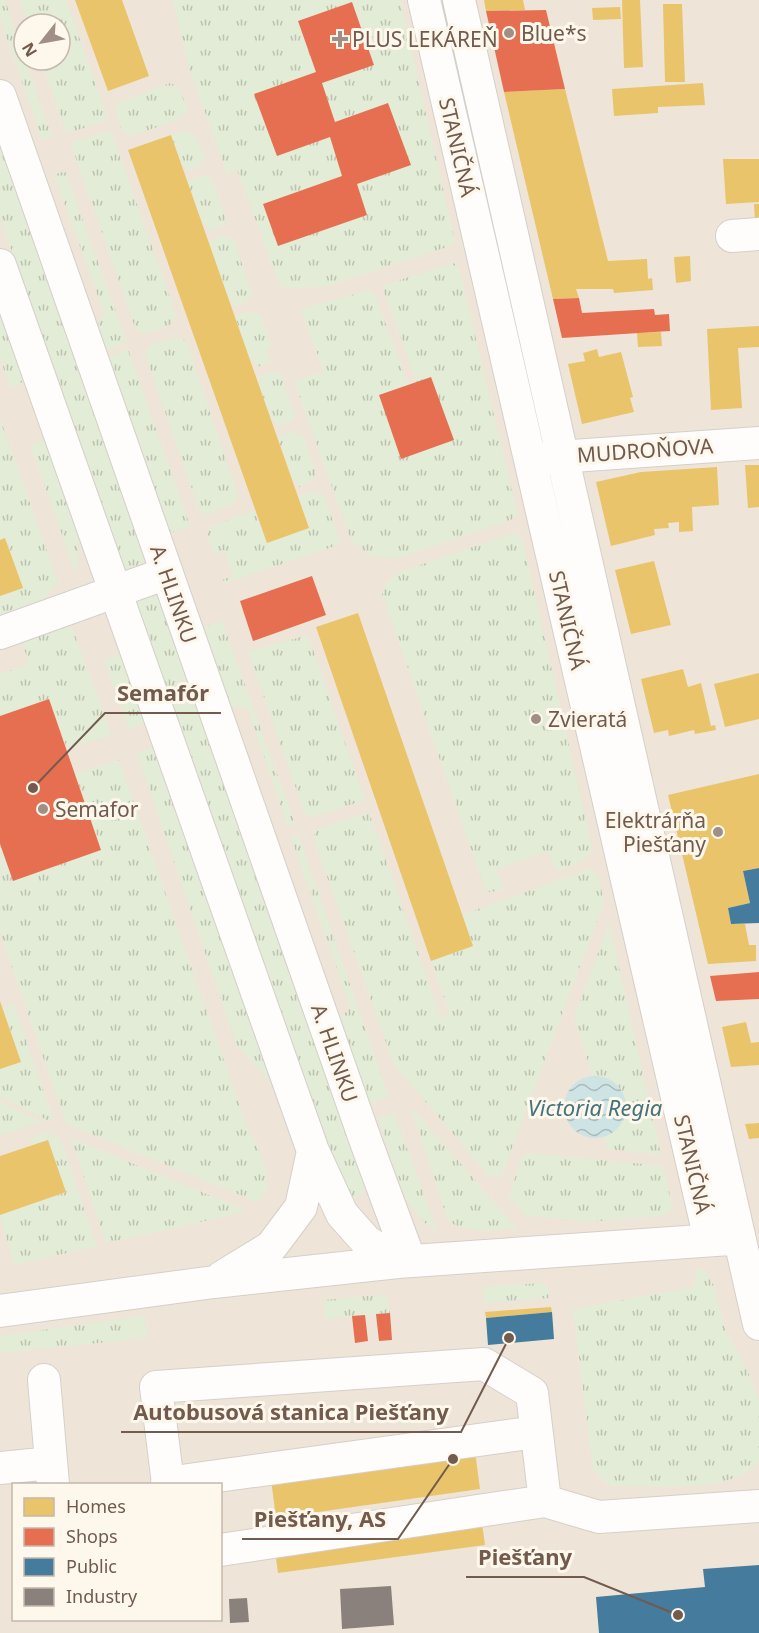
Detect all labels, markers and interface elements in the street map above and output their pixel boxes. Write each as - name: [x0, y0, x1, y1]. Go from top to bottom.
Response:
- north arrow: [12, 12, 72, 72]
- place label: Blue*s: [521, 19, 587, 47]
- place label: PLUS LEKÁREŇ: [352, 25, 498, 53]
- marker: Blue*s: [502, 26, 516, 40]
- marker: PLUS LEKÁREŇ: [333, 32, 347, 46]
- text: N: [16, 38, 42, 61]
- street label: STANIČNÁ: [433, 95, 483, 200]
- street label: MUDROŇOVA: [576, 431, 715, 469]
- street label: A. HLINKU: [144, 541, 204, 647]
- street label: STANIČNÁ: [543, 568, 593, 673]
- callout: Semafór: [105, 673, 221, 713]
- text: Semafór: [117, 677, 209, 707]
- place label: Zvieratá: [548, 705, 627, 733]
- marker: Zvieratá: [529, 712, 543, 726]
- place label: Semafor: [55, 795, 139, 823]
- marker: Semafor: [36, 802, 50, 816]
- place label: Elektrárňa Piešťany: [605, 806, 706, 858]
- marker: Elektrárňa Piešťany: [711, 825, 725, 839]
- street label: A. HLINKU: [305, 1000, 365, 1106]
- water label: Victoria Regia: [528, 1092, 663, 1122]
- street label: STANIČNÁ: [668, 1112, 718, 1217]
- callout: Autobusová stanica Piešťany: [121, 1392, 461, 1432]
- text: Autobusová stanica Piešťany: [133, 1396, 449, 1426]
- legend: [12, 1483, 222, 1621]
- text: Homes: [66, 1494, 126, 1518]
- callout: Piešťany, AS: [242, 1499, 398, 1539]
- text: Piešťany, AS: [254, 1503, 386, 1533]
- text: Shops: [66, 1524, 118, 1548]
- callout: Piešťany: [466, 1537, 584, 1577]
- text: Piešťany: [478, 1541, 572, 1571]
- text: Public: [66, 1554, 117, 1578]
- text: Industry: [66, 1584, 138, 1608]

